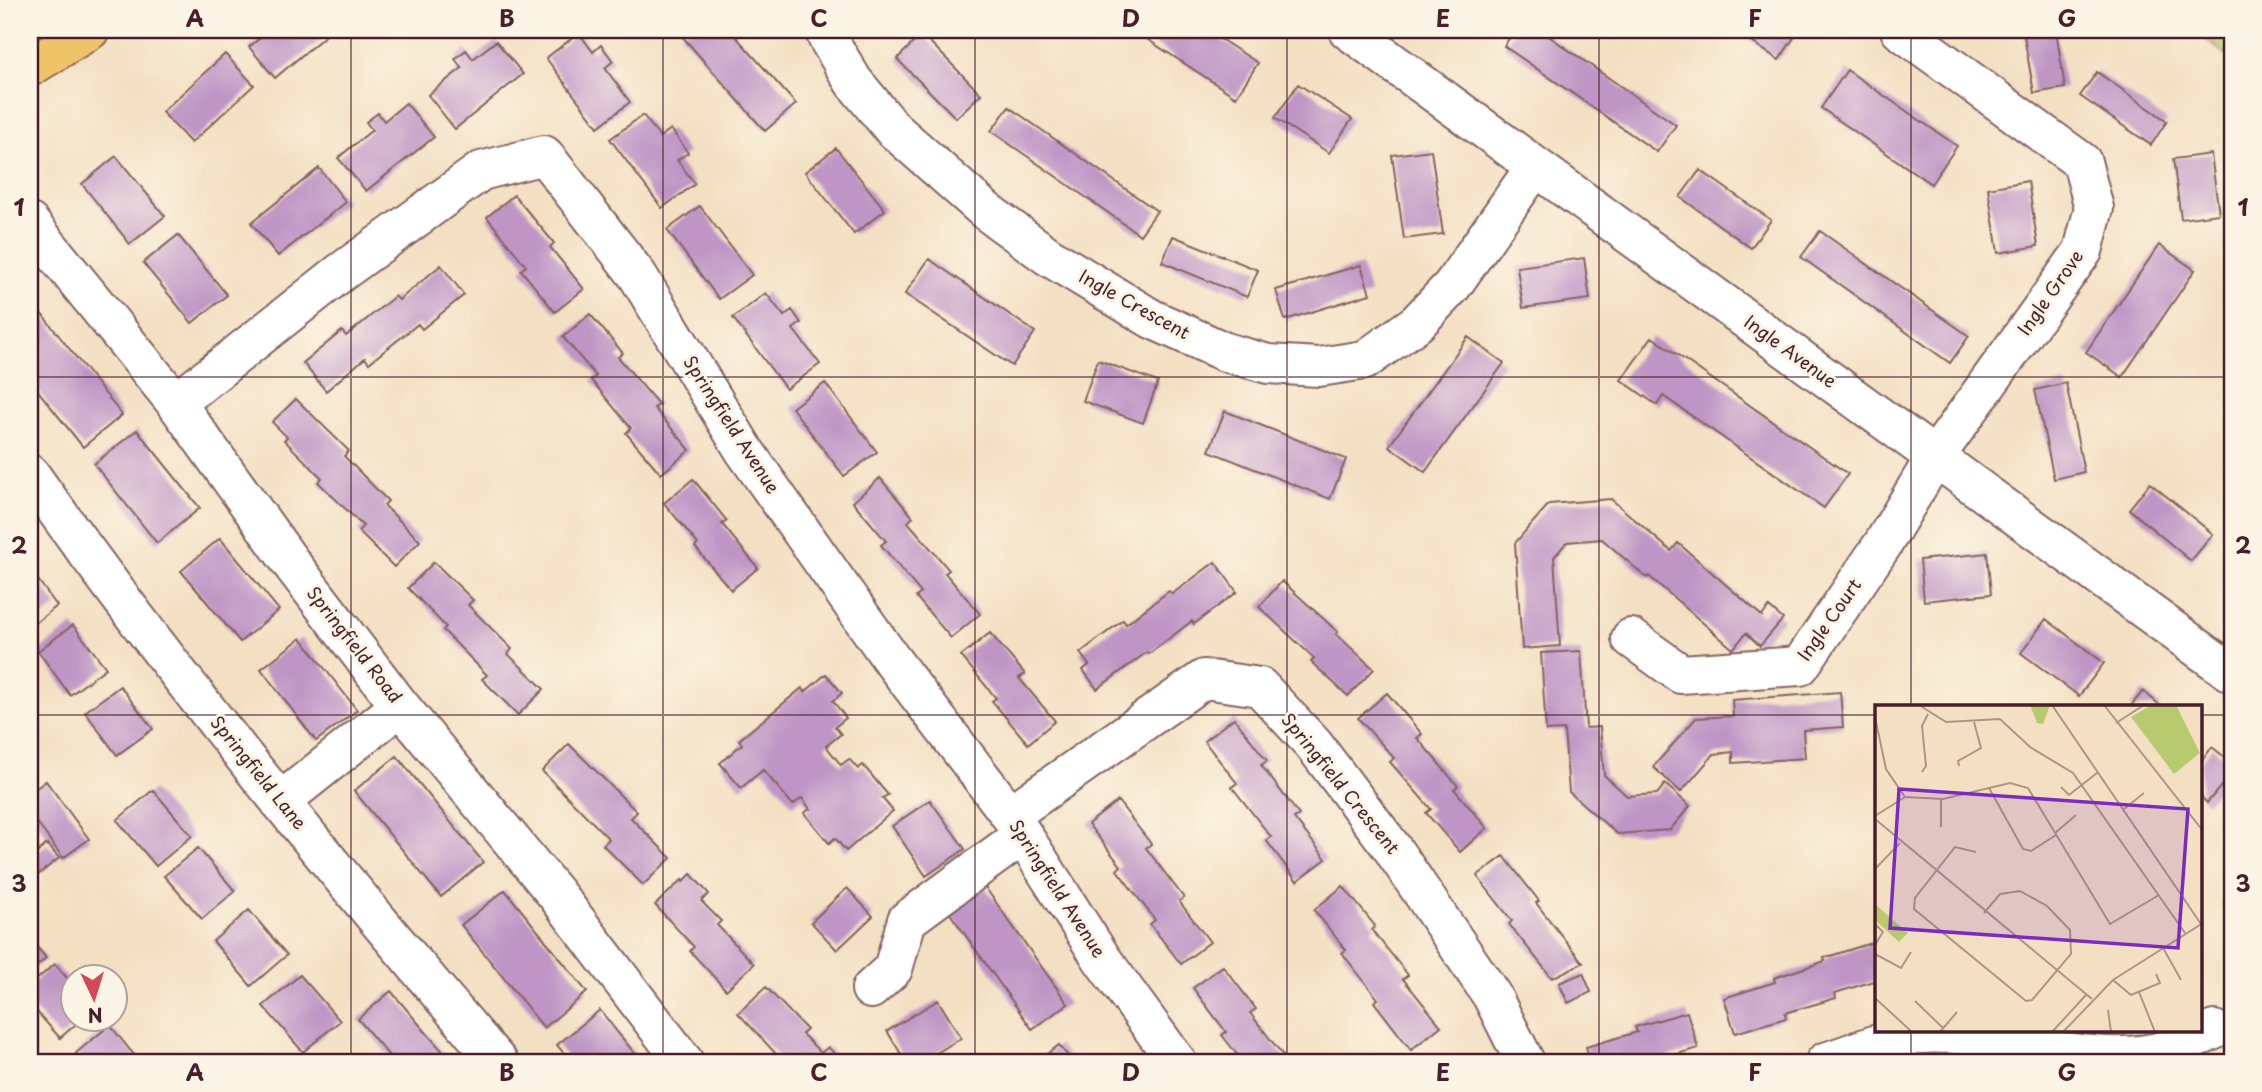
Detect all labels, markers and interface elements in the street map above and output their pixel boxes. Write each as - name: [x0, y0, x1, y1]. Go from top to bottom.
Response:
- text: A: [186, 0, 204, 35]
- text: B: [499, 0, 515, 35]
- text: C: [810, 0, 828, 35]
- text: D: [1122, 0, 1140, 35]
- text: E: [1436, 0, 1450, 35]
- text: F: [1748, 0, 1762, 35]
- text: G: [2058, 0, 2076, 35]
- text: 1: [14, 189, 25, 224]
- text: 1: [2238, 189, 2249, 224]
- street label: Ingle Grove: [2010, 244, 2089, 340]
- street label: Ingle Crescent: [1074, 262, 1195, 345]
- street label: Ingle Avenue: [1739, 308, 1843, 394]
- street label: Springfield Avenue: [677, 350, 787, 499]
- text: 2: [11, 527, 27, 562]
- text: 2: [2235, 527, 2251, 562]
- street label: Ingle Court: [1790, 572, 1867, 666]
- street label: Springfield Road: [301, 580, 409, 708]
- inset map: [1875, 705, 2202, 1032]
- street label: Springfield Crescent: [1276, 707, 1407, 860]
- street label: Springfield Lane: [205, 709, 314, 835]
- street label: Springfield Avenue: [1003, 814, 1113, 963]
- text: 3: [11, 865, 27, 900]
- text: 3: [2235, 865, 2251, 900]
- north arrow: [60, 962, 130, 1032]
- text: N: [87, 1001, 104, 1030]
- text: A: [186, 1054, 204, 1089]
- text: B: [499, 1054, 515, 1089]
- text: C: [810, 1054, 828, 1089]
- text: D: [1122, 1054, 1140, 1089]
- text: E: [1436, 1054, 1450, 1089]
- text: F: [1748, 1054, 1762, 1089]
- text: G: [2058, 1054, 2076, 1089]

